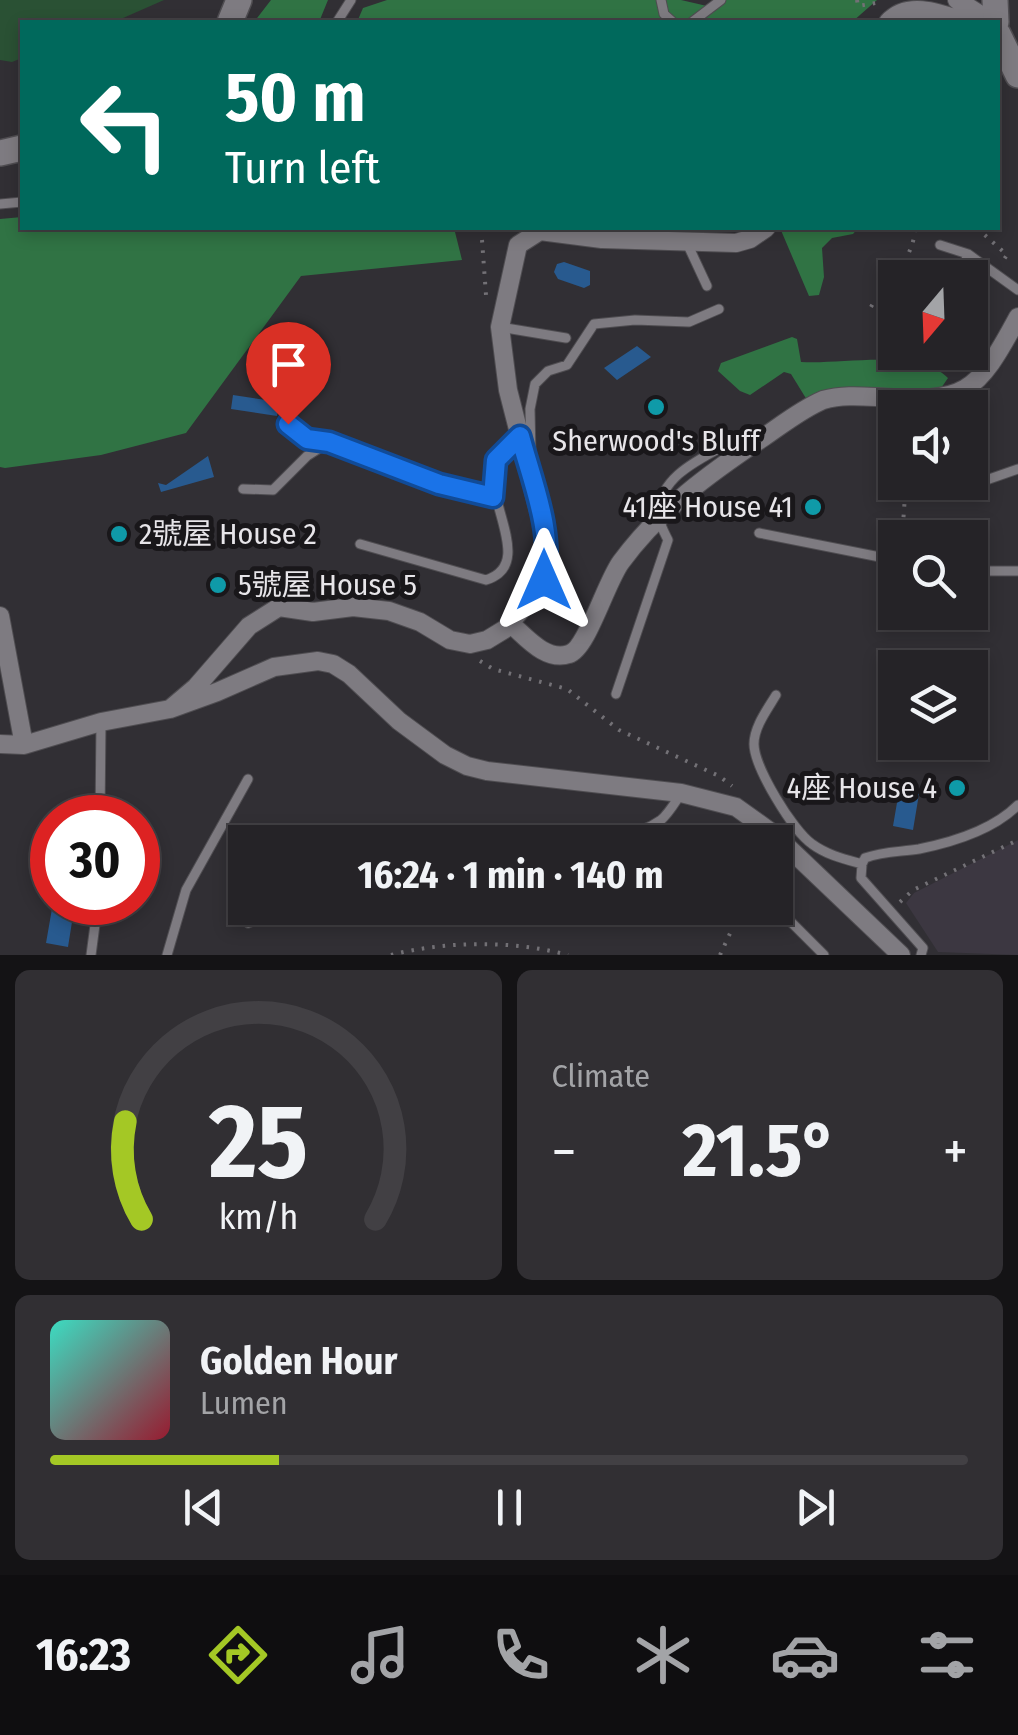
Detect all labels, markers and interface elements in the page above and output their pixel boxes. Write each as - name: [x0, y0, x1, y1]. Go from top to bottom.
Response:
- text: 50 m: [225, 56, 366, 140]
- icon: left: [60, 60, 190, 190]
- text: Turn left: [225, 141, 380, 195]
- north arrow: [878, 260, 988, 370]
- map controls: [878, 260, 988, 760]
- pin: [246, 322, 331, 425]
- icon: arrive: [261, 337, 316, 392]
- button: sound: [878, 390, 988, 500]
- marker: Sherwood's Bluff: [645, 396, 667, 418]
- place label: Sherwood's Bluff: [552, 423, 761, 459]
- place label: 41座 House 41: [622, 489, 793, 525]
- marker: 41座 House 41: [802, 496, 824, 518]
- place label: 2號屋 House 2: [139, 516, 317, 552]
- button: search: [878, 520, 988, 630]
- marker: 2號屋 House 2: [108, 523, 130, 545]
- position arrow: [492, 528, 596, 632]
- place label: 5號屋 House 5: [238, 567, 417, 603]
- marker: 5號屋 House 5: [207, 574, 229, 596]
- button: layers: [878, 650, 988, 760]
- place label: 4座 House 4: [787, 770, 937, 806]
- marker: 4座 House 4: [946, 777, 968, 799]
- speed limit sign: 30: [30, 795, 160, 925]
- text: 16:24 · 1 min · 140 m: [357, 852, 664, 898]
- text: Climate: [552, 1057, 650, 1095]
- text: 25: [208, 1080, 308, 1205]
- text: 21.5°: [683, 1106, 837, 1196]
- text: −: [552, 1119, 576, 1185]
- text: +: [943, 1119, 968, 1185]
- text: km/h: [218, 1196, 298, 1238]
- text: Golden Hour: [200, 1338, 398, 1384]
- text: Lumen: [200, 1384, 288, 1422]
- icon: previous: [176, 1480, 231, 1535]
- icon: pause: [482, 1480, 537, 1535]
- icon: next: [788, 1480, 843, 1535]
- icon: directions: [203, 1620, 273, 1690]
- icon: music: [345, 1620, 415, 1690]
- icon: phone: [486, 1620, 556, 1690]
- icon: climate: [628, 1620, 698, 1690]
- icon: car: [770, 1620, 840, 1690]
- icon: filters: [912, 1620, 982, 1690]
- text: 16:23: [36, 1628, 131, 1682]

